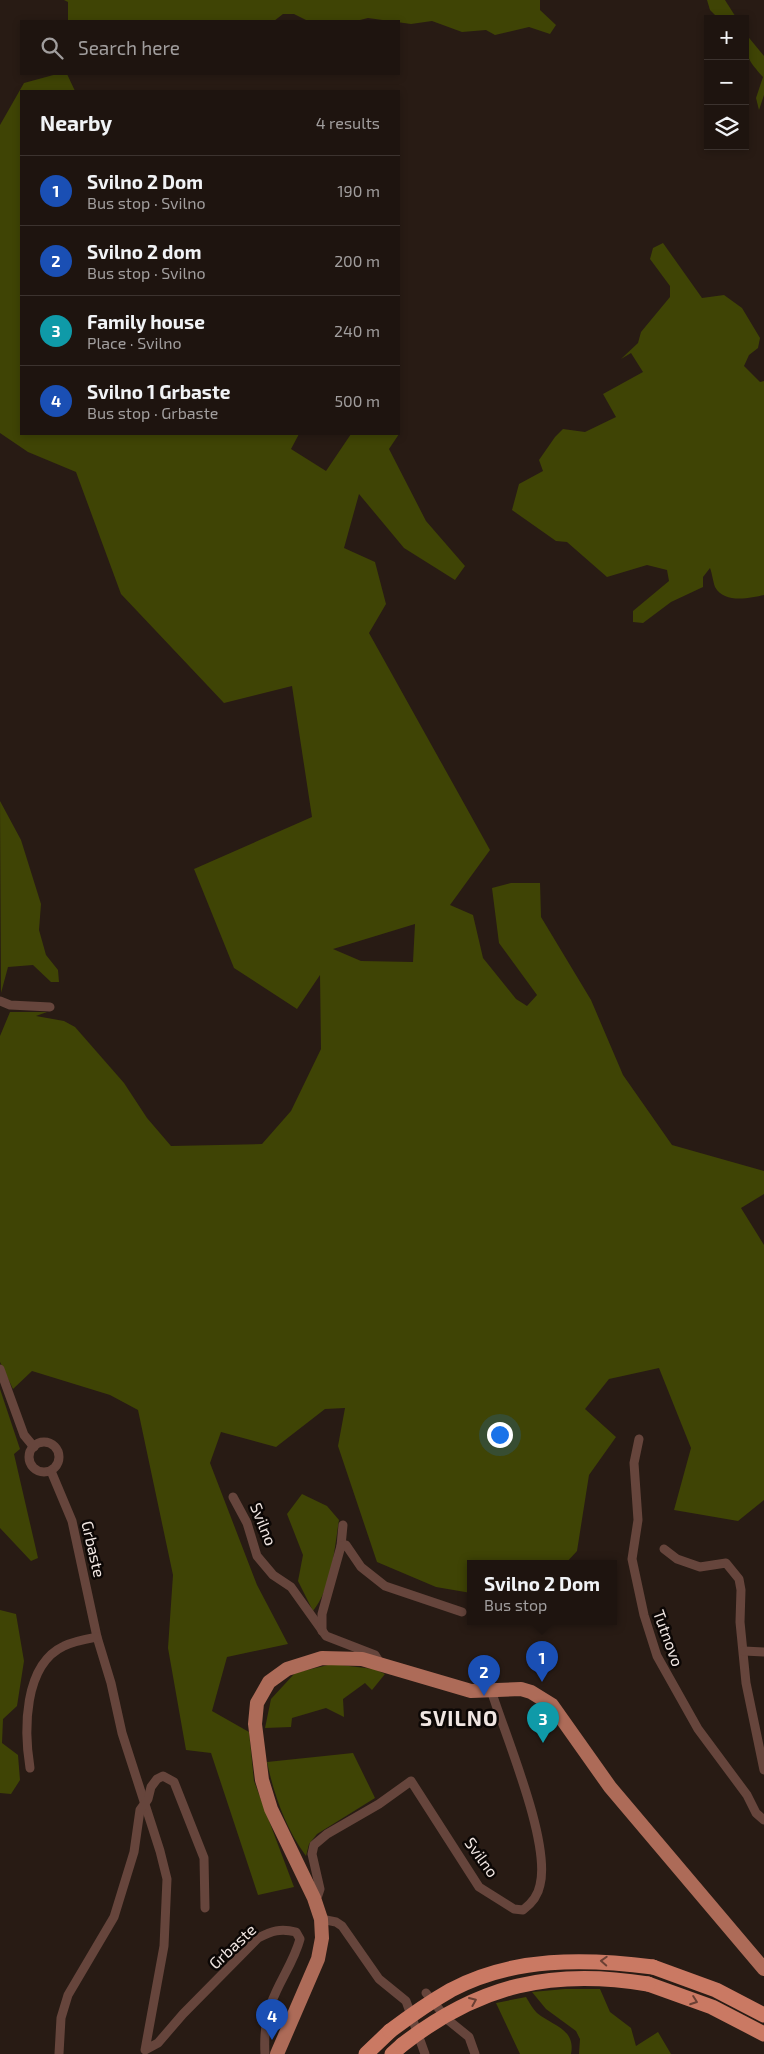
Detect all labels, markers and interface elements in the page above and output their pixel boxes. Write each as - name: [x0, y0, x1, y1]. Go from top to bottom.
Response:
- map controls: [704, 15, 749, 150]
- button: +: [704, 15, 749, 60]
- search box: [20, 20, 400, 75]
- icon: search: [38, 34, 66, 62]
- text: Search here: [78, 36, 180, 59]
- button: −: [704, 60, 749, 105]
- button: layers: [704, 105, 749, 150]
- text: Nearby: [40, 110, 112, 135]
- text: 4 results: [316, 113, 380, 132]
- text: Svilno 2 Dom: [87, 170, 203, 193]
- text: 1: [53, 181, 59, 200]
- text: 190 m: [337, 181, 380, 200]
- text: Bus stop · Svilno: [87, 193, 206, 212]
- text: Svilno 2 dom: [87, 240, 201, 263]
- text: 2: [51, 251, 61, 270]
- text: 200 m: [334, 251, 380, 270]
- text: Bus stop · Svilno: [87, 263, 206, 282]
- text: Family house: [87, 310, 205, 333]
- text: 3: [51, 321, 61, 340]
- text: 240 m: [334, 321, 380, 340]
- text: Place · Svilno: [87, 333, 182, 352]
- text: Svilno 1 Grbaste: [87, 380, 230, 403]
- text: 4: [51, 391, 61, 410]
- text: 500 m: [335, 391, 380, 410]
- text: Bus stop · Grbaste: [87, 403, 218, 422]
- your location: [487, 1422, 513, 1448]
- street label: Svilno: [247, 1500, 281, 1548]
- street label: Grbaste: [78, 1519, 110, 1579]
- popup: [467, 1560, 617, 1625]
- text: Svilno 2 Dom: [484, 1572, 600, 1595]
- text: Bus stop: [484, 1595, 547, 1614]
- street label: Tutnovo: [650, 1607, 688, 1669]
- pin: 1: [526, 1641, 558, 1682]
- pin: 2: [468, 1655, 500, 1696]
- pin: 3: [527, 1702, 559, 1743]
- district label: SVILNO: [420, 1705, 498, 1730]
- street label: Svilno: [461, 1833, 503, 1881]
- street label: Grbaste: [205, 1920, 259, 1972]
- one-way arrow: [600, 1956, 608, 1967]
- one-way arrow: [689, 1995, 698, 2005]
- one-way arrow: [468, 1997, 477, 2007]
- pin: 4: [256, 1999, 288, 2040]

